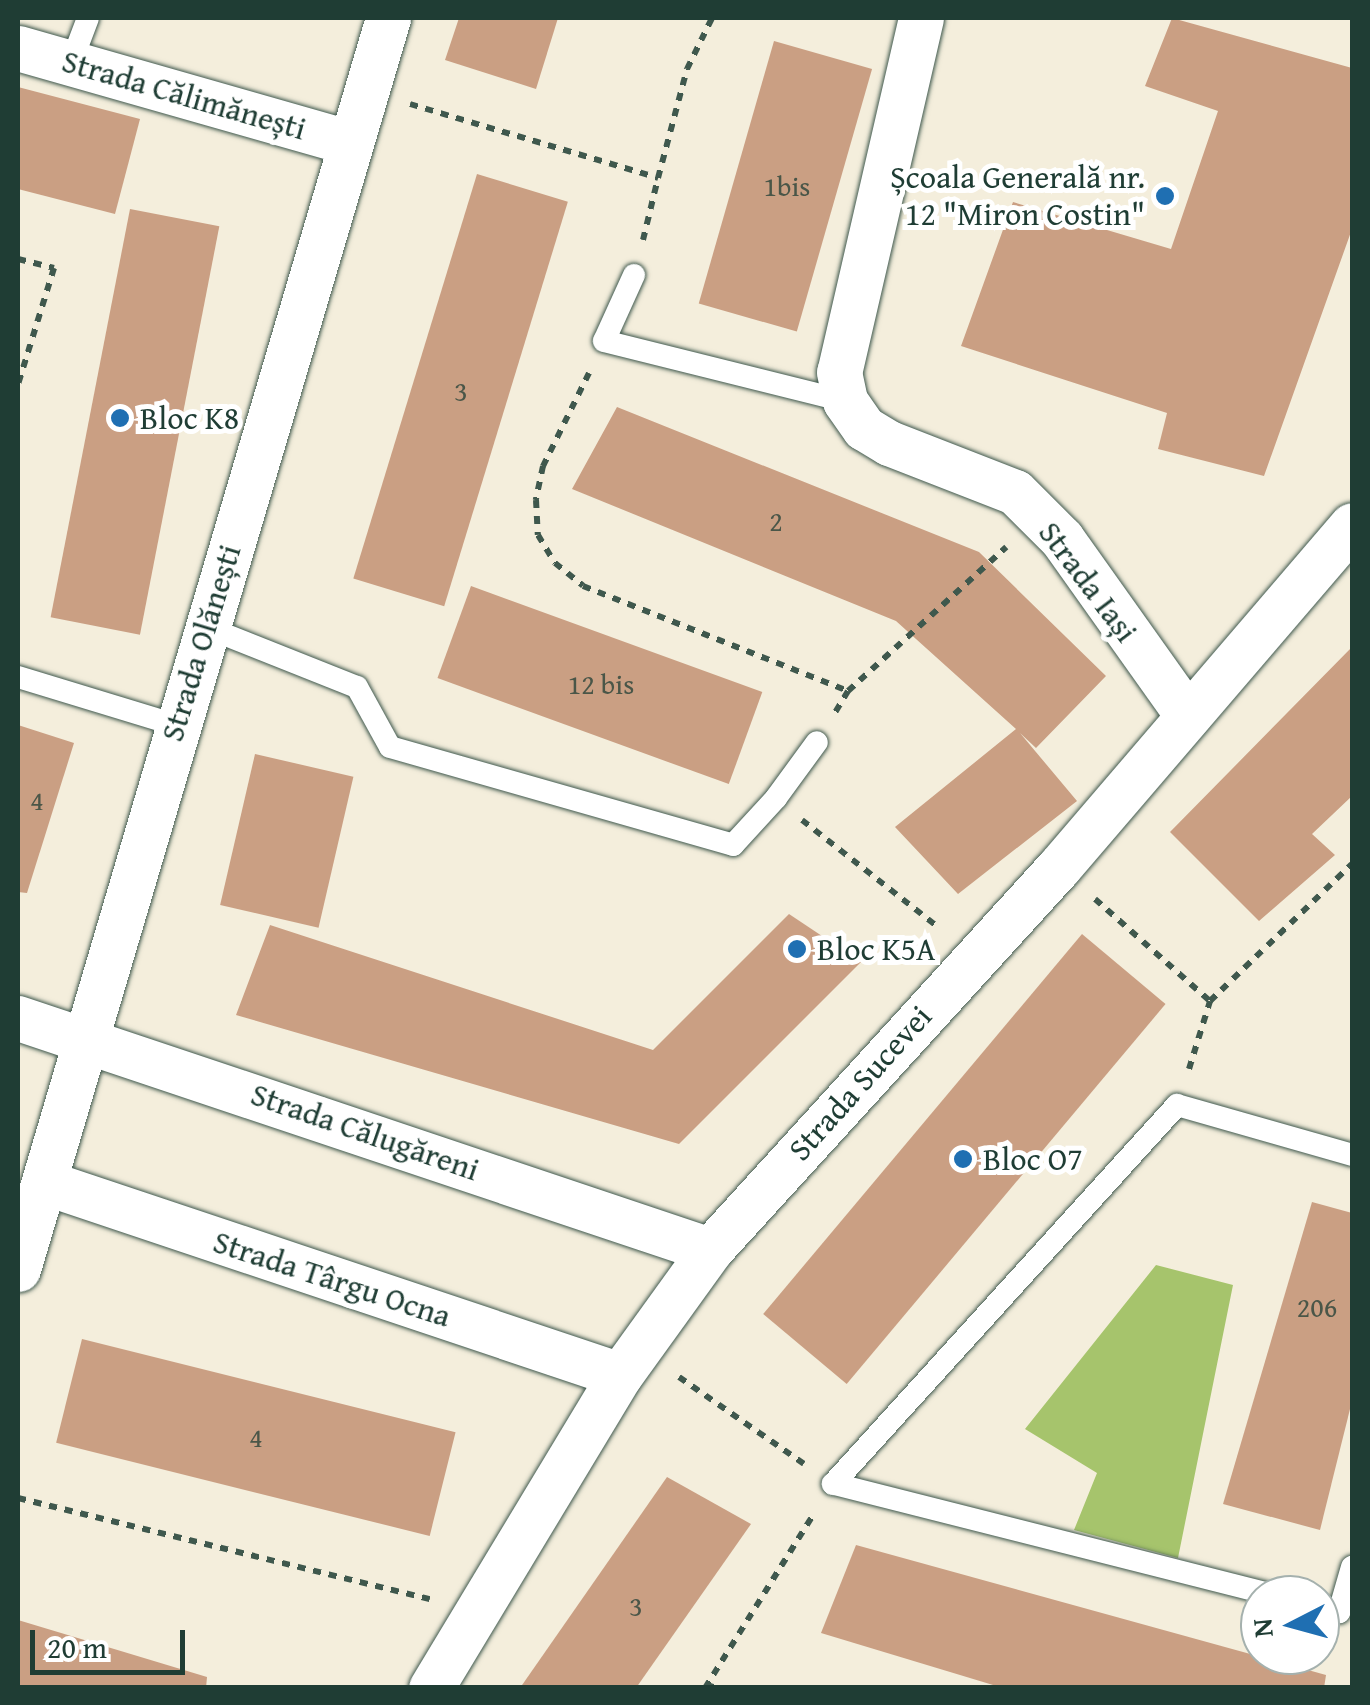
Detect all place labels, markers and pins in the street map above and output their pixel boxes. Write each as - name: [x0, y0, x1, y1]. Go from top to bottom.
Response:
- place label: Școala Generală nr. 12 "Miron Costin": [890, 159, 1145, 234]
- marker: Școala Generală nr. 12 "Miron Costin": [1154, 185, 1176, 207]
- place label: Bloc K8: [140, 399, 239, 437]
- marker: Bloc K8: [109, 407, 131, 429]
- place label: Bloc K5A: [817, 930, 935, 968]
- marker: Bloc K5A: [786, 938, 808, 960]
- place label: Bloc O7: [983, 1140, 1083, 1178]
- marker: Bloc O7: [952, 1148, 974, 1170]

